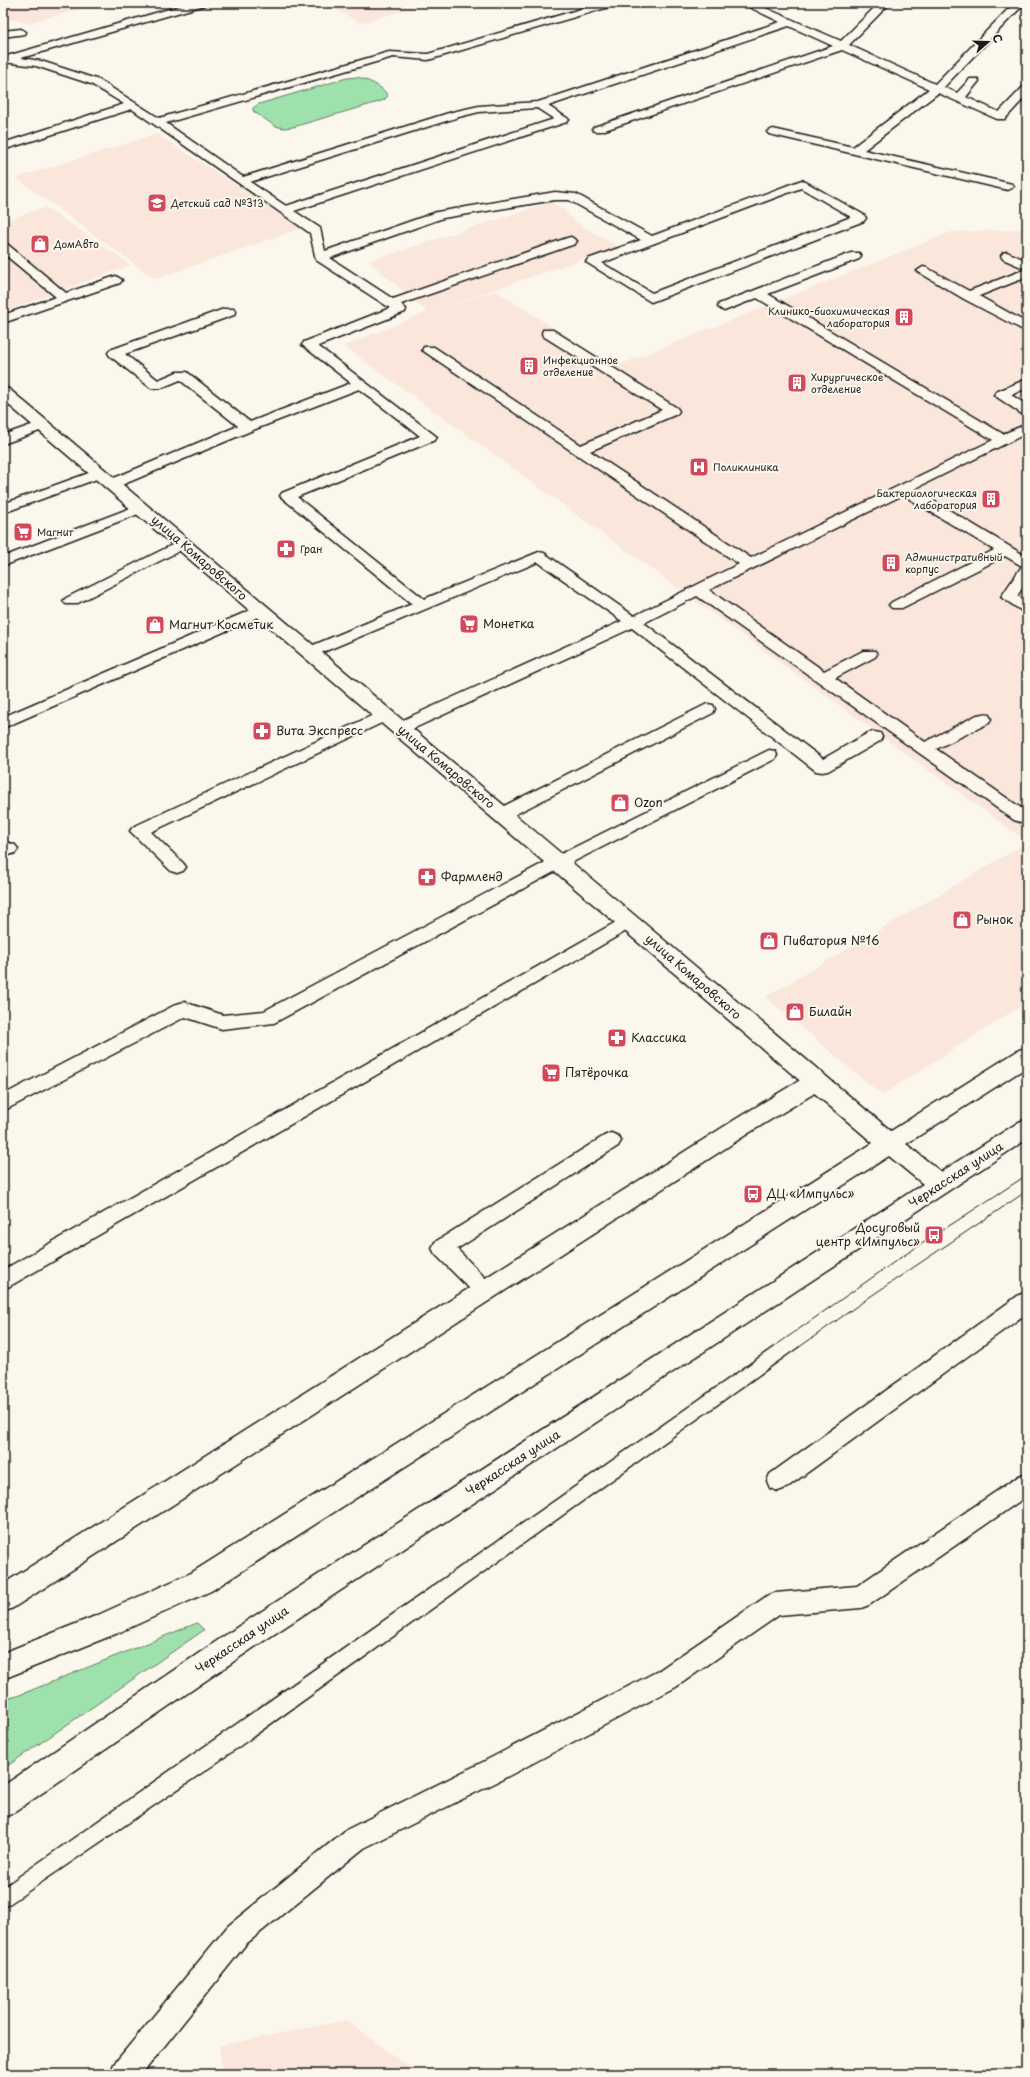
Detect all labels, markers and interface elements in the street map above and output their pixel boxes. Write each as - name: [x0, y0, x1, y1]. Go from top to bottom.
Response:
- north arrow: [968, 22, 1008, 62]
- text: С: [988, 32, 1007, 45]
- school or university icon: Детский сад №313: [146, 192, 168, 214]
- place label: Детский сад №313: [170, 195, 264, 210]
- shop icon: ДомАвто: [29, 233, 51, 255]
- place label: ДомАвто: [53, 236, 99, 251]
- place label: Клинико-биохимическая лаборатория: [768, 303, 890, 330]
- building icon: Клинико-биохимическая лаборатория: [893, 306, 915, 328]
- place label: Инфекционное отделение: [543, 352, 619, 379]
- building icon: Инфекционное отделение: [518, 355, 540, 377]
- place label: Хирургическое отделение: [811, 369, 884, 396]
- building icon: Хирургическое отделение: [786, 372, 808, 394]
- hospital icon: Поликлиника: [688, 456, 710, 478]
- place label: Поликлиника: [713, 459, 779, 474]
- place label: Бактериологическая лаборатория: [877, 485, 977, 512]
- building icon: Бактериологическая лаборатория: [980, 488, 1002, 510]
- street label: улица Комаровского: [148, 510, 252, 604]
- supermarket icon: Магнит: [12, 521, 34, 543]
- place label: Магнит: [37, 524, 75, 539]
- pharmacy icon: Гран: [275, 538, 297, 560]
- place label: Гран: [300, 541, 322, 556]
- place label: Административный корпус: [905, 549, 1003, 576]
- building icon: Административный корпус: [880, 552, 902, 574]
- supermarket icon: Монетка: [458, 613, 480, 635]
- shop icon: Магнит Косметик: [144, 614, 166, 636]
- place label: Монетка: [483, 614, 535, 632]
- place label: Магнит Косметик: [169, 615, 274, 633]
- pharmacy icon: Вита Экспресс: [251, 720, 273, 742]
- street label: улица Комаровского: [394, 720, 499, 813]
- place label: Вита Экспресс: [276, 721, 363, 739]
- shop icon: Ozon: [609, 792, 631, 814]
- place label: Ozon: [634, 793, 663, 811]
- pharmacy icon: Фармленд: [416, 866, 438, 888]
- place label: Фармленд: [441, 867, 503, 885]
- shop icon: Рынок: [951, 909, 973, 931]
- place label: Рынок: [976, 910, 1014, 928]
- street label: улица Комаровского: [642, 929, 746, 1023]
- shop icon: Пиватория №16: [758, 930, 780, 952]
- place label: Пиватория №16: [783, 931, 879, 949]
- shop icon: Билайн: [784, 1001, 806, 1023]
- place label: Билайн: [809, 1002, 852, 1020]
- pharmacy icon: Классика: [606, 1027, 628, 1049]
- place label: Классика: [631, 1028, 687, 1046]
- supermarket icon: Пятёрочка: [540, 1062, 562, 1084]
- place label: Пятёрочка: [565, 1063, 629, 1081]
- street label: Черкасская улица: [905, 1137, 1007, 1212]
- bus stop icon: ДЦ «Импульс»: [742, 1183, 764, 1205]
- place label: ДЦ «Импульс»: [766, 1184, 854, 1202]
- place label: Досуговый центр «Импульс»: [816, 1218, 920, 1250]
- bus stop icon: Досуговый центр «Импульс»: [923, 1224, 945, 1246]
- street label: Черкасская улица: [462, 1425, 564, 1500]
- street label: Черкасская улица: [191, 1601, 292, 1677]

